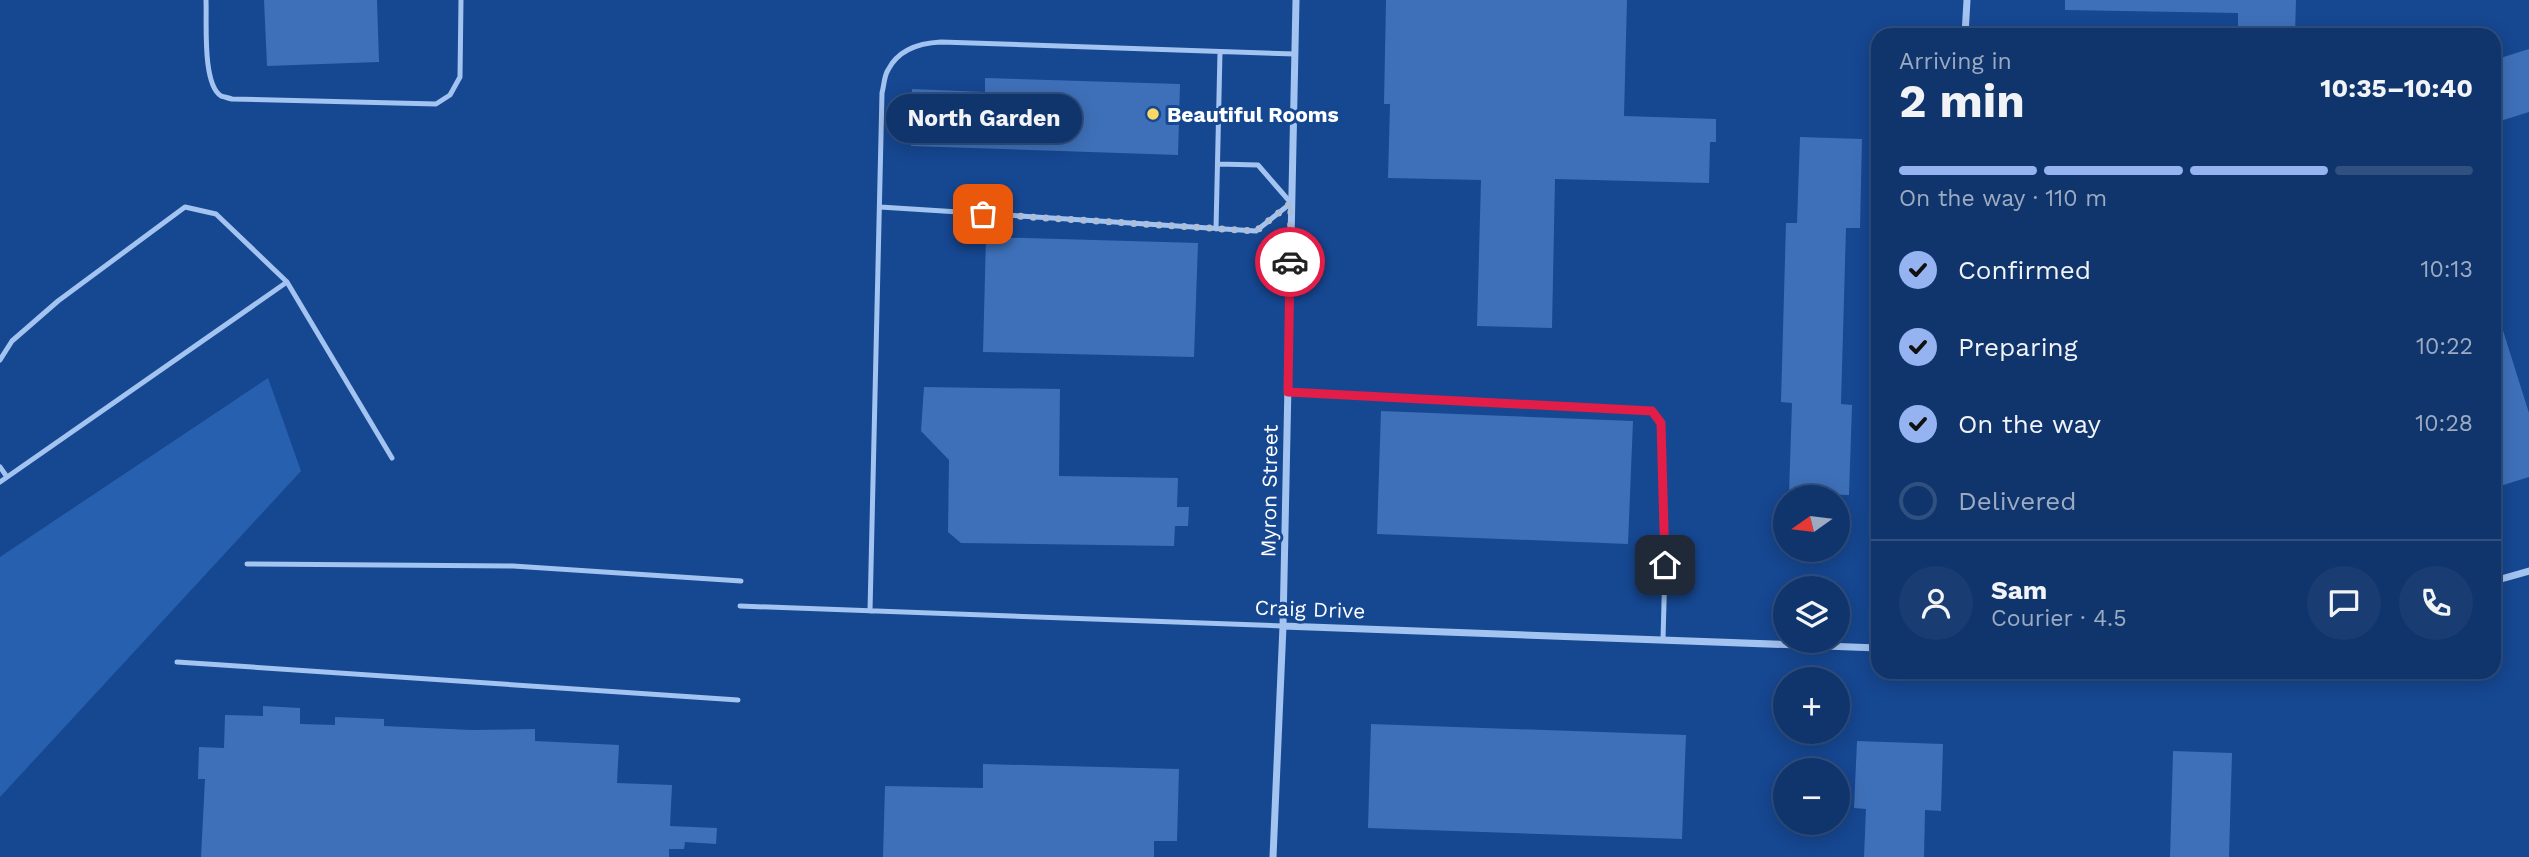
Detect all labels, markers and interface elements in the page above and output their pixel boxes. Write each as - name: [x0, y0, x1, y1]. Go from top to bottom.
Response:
- text: Arriving in: [1899, 48, 2012, 75]
- text: 10:35–10:40: [2320, 73, 2473, 103]
- text: 2 min: [1899, 74, 2025, 128]
- callout: North Garden: [885, 95, 1081, 144]
- place label: Beautiful Rooms: [1167, 102, 1339, 127]
- text: North Garden: [907, 105, 1061, 132]
- marker: Beautiful Rooms: [1145, 106, 1161, 122]
- pin: [953, 184, 1013, 244]
- text: On the way · 110 m: [1899, 185, 2107, 212]
- icon: bag: [964, 195, 1002, 233]
- courier: [1255, 227, 1325, 297]
- icon: car: [1271, 243, 1309, 281]
- icon: check: [1899, 251, 1937, 289]
- text: Confirmed: [1958, 255, 2091, 285]
- text: 10:13: [2421, 256, 2473, 283]
- icon: check: [1899, 328, 1937, 366]
- text: Preparing: [1958, 332, 2078, 362]
- text: 10:22: [2416, 333, 2473, 360]
- icon: check: [1899, 405, 1937, 443]
- text: On the way: [1958, 409, 2101, 439]
- text: 10:28: [2415, 410, 2473, 437]
- street label: Myron Street: [1255, 424, 1283, 558]
- north arrow: [1773, 485, 1850, 562]
- map controls: [1773, 485, 1850, 835]
- text: Delivered: [1958, 486, 2077, 516]
- pin: [1635, 535, 1695, 595]
- icon: home: [1646, 546, 1684, 584]
- button: person: [1899, 566, 1973, 640]
- button: chat: [2307, 566, 2381, 640]
- button: phone: [2399, 566, 2473, 640]
- text: Sam: [1991, 575, 2047, 605]
- button: layers: [1773, 576, 1850, 653]
- street label: Craig Drive: [1254, 595, 1366, 623]
- text: Courier · 4.5: [1991, 605, 2127, 632]
- button: +: [1773, 667, 1850, 744]
- button: −: [1773, 758, 1850, 835]

